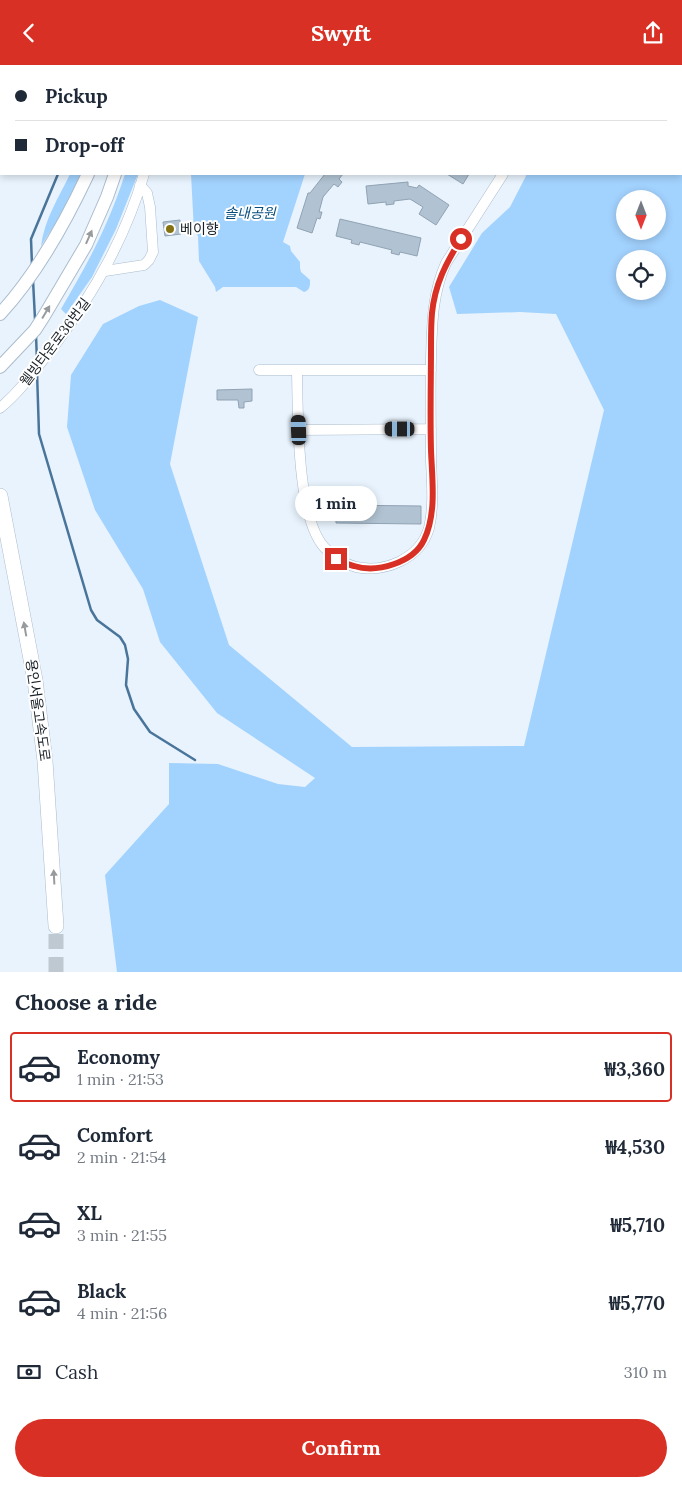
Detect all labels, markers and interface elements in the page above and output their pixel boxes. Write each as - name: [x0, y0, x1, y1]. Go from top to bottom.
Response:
- icon: back: [15, 19, 43, 47]
- text: Swyft: [311, 19, 371, 47]
- icon: share: [639, 19, 667, 47]
- text: Pickup: [45, 84, 108, 108]
- text: Drop-off: [45, 133, 124, 157]
- north arrow: [616, 190, 666, 240]
- map controls: [616, 190, 666, 300]
- park label: 솔내공원: [224, 204, 277, 222]
- place label: 베이향: [180, 220, 219, 238]
- marker: 베이향: [164, 223, 176, 235]
- route start: [450, 228, 472, 250]
- one-way arrow: [86, 230, 94, 244]
- button: locate: [616, 250, 666, 300]
- street label: 웰빙타운로36번길: [16, 294, 94, 390]
- one-way arrow: [41, 306, 50, 319]
- car: [290, 415, 307, 445]
- car: [385, 422, 415, 437]
- callout: 1 min: [295, 487, 377, 521]
- text: 1 min: [316, 493, 356, 513]
- route end: [325, 548, 347, 570]
- one-way arrow: [21, 620, 29, 636]
- street label: 용인서울고속도로: [22, 658, 54, 762]
- one-way arrow: [49, 869, 57, 885]
- text: Choose a ride: [15, 988, 157, 1016]
- icon: car: [17, 1045, 62, 1090]
- text: Economy: [77, 1045, 160, 1069]
- text: ₩3,360: [605, 1057, 665, 1081]
- text: 1 min · 21:53: [77, 1069, 164, 1089]
- icon: car: [17, 1123, 62, 1168]
- text: Comfort: [77, 1123, 153, 1147]
- text: ₩4,530: [605, 1135, 665, 1159]
- text: 2 min · 21:54: [77, 1147, 167, 1167]
- icon: car: [17, 1201, 62, 1246]
- text: XL: [77, 1201, 102, 1225]
- text: ₩5,710: [610, 1213, 665, 1237]
- text: 3 min · 21:55: [77, 1225, 167, 1245]
- icon: car: [17, 1279, 62, 1324]
- text: Black: [77, 1279, 126, 1303]
- text: ₩5,770: [609, 1291, 665, 1315]
- text: 4 min · 21:56: [77, 1303, 167, 1323]
- icon: cash: [15, 1358, 43, 1386]
- text: Cash: [55, 1360, 98, 1384]
- text: 310 m: [624, 1362, 667, 1382]
- button: Confirm: [15, 1419, 667, 1477]

